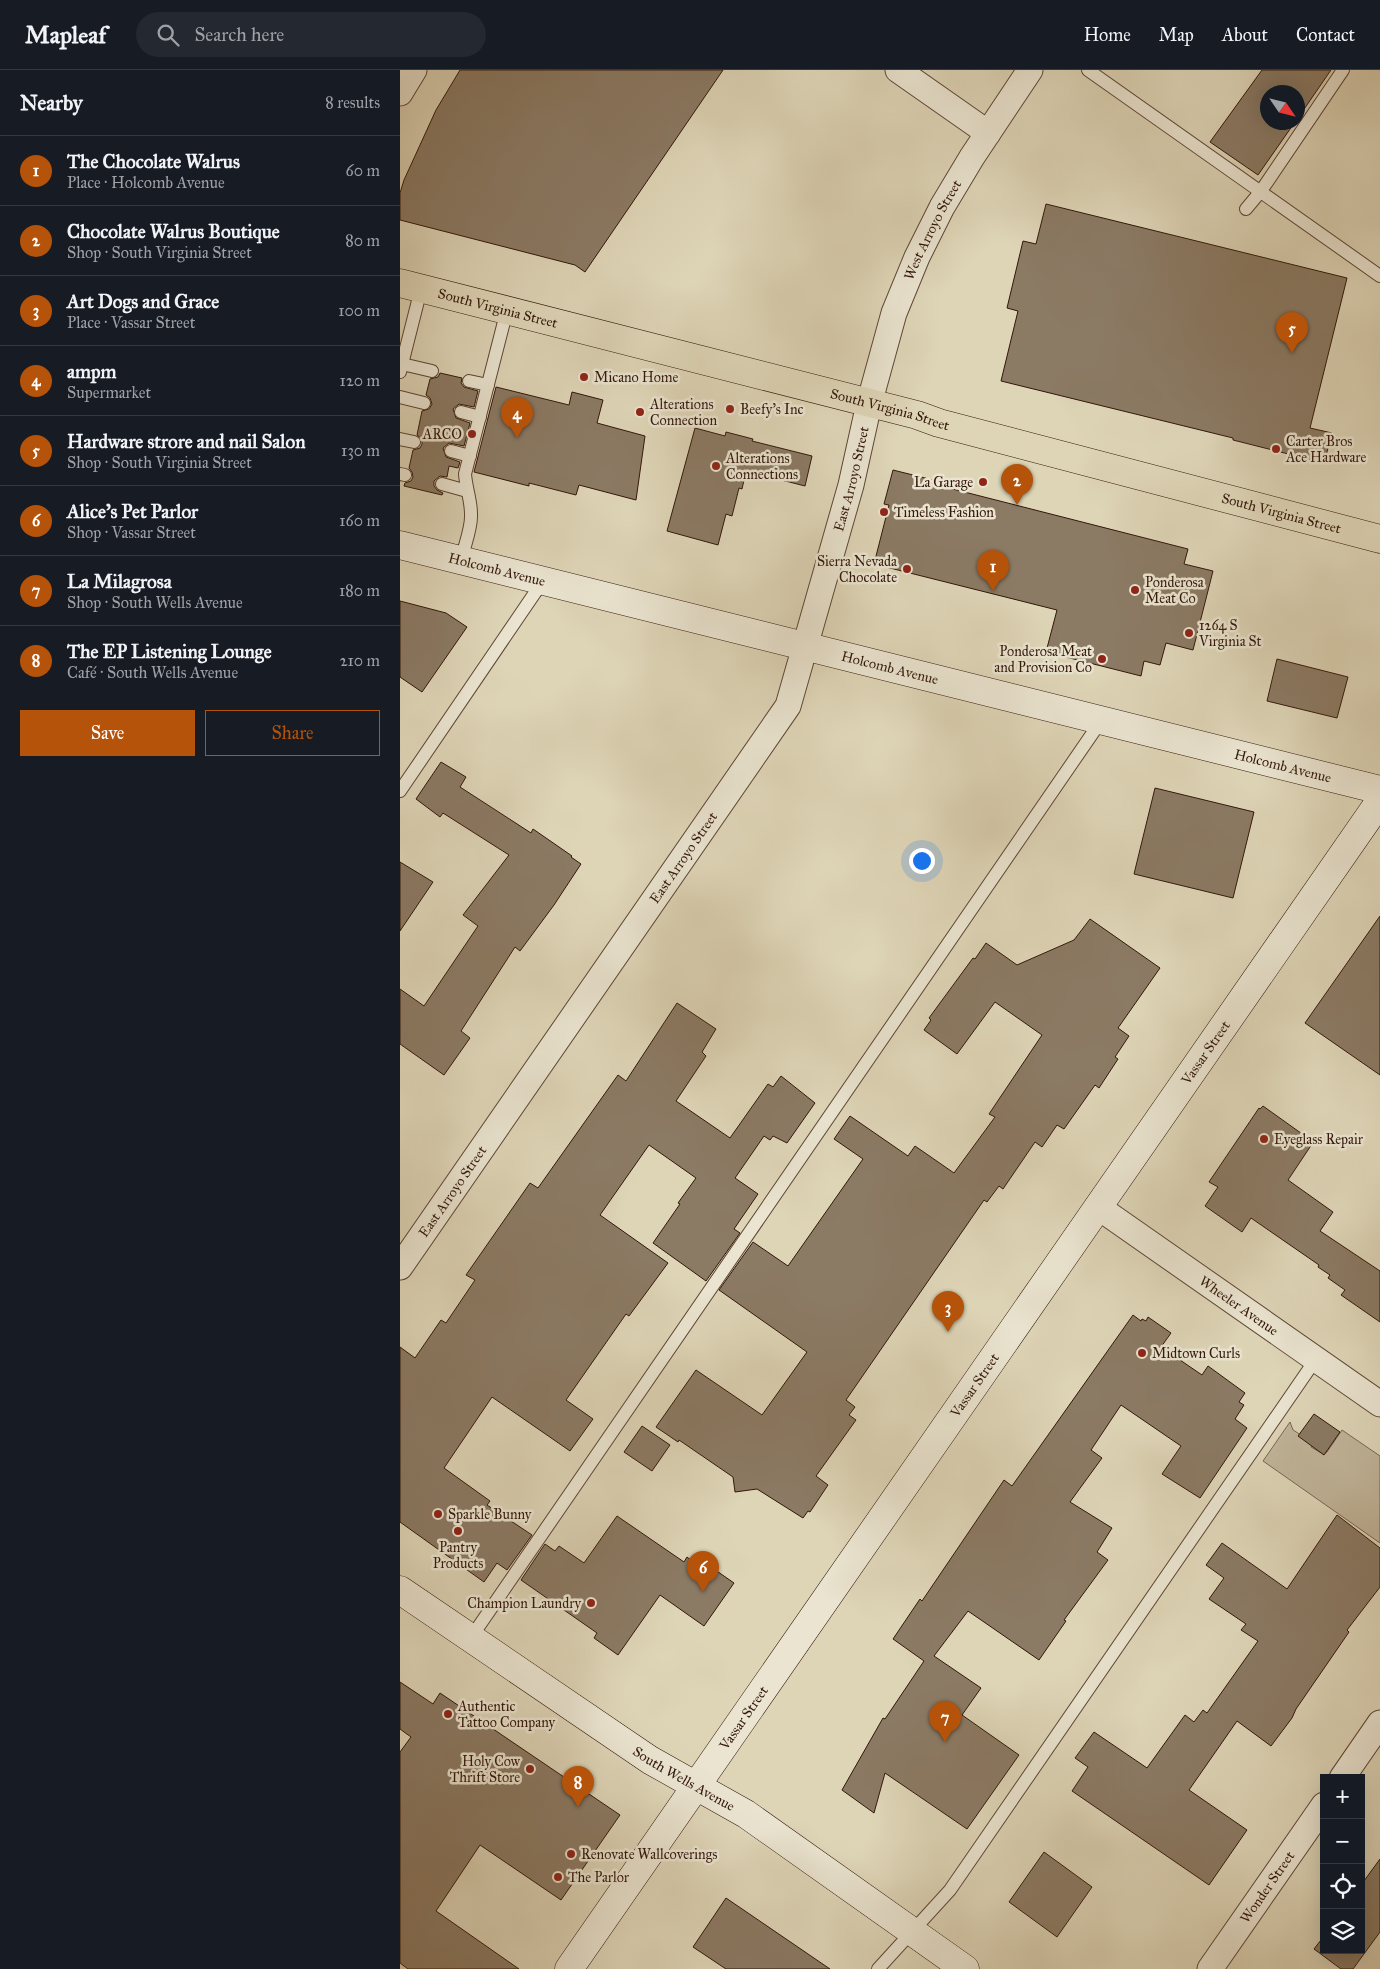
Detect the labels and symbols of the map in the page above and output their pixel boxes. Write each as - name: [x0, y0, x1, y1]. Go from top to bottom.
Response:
- north arrow: [1260, 85, 1305, 130]
- street label: West Arroyo Street: [901, 177, 965, 282]
- street label: South Virginia Street: [436, 285, 559, 332]
- pin: 5: [1276, 312, 1308, 353]
- place label: Micano Home: [594, 369, 679, 386]
- marker: Micano Home: [578, 371, 590, 383]
- street label: South Virginia Street: [828, 385, 951, 434]
- place label: Alterations Connection: [649, 396, 717, 429]
- pin: 4: [501, 397, 533, 438]
- place label: Beefy’s Inc: [740, 401, 804, 418]
- marker: Beefy’s Inc: [724, 403, 736, 415]
- marker: Alterations Connection: [634, 406, 646, 418]
- street label: East Arroyo Street: [830, 425, 873, 533]
- place label: ARCO: [422, 426, 462, 443]
- marker: ARCO: [466, 428, 478, 440]
- place label: Carter Bros Ace Hardware: [1285, 433, 1366, 466]
- marker: Carter Bros Ace Hardware: [1270, 443, 1282, 455]
- place label: Alterations Connections: [725, 450, 798, 483]
- marker: Alterations Connections: [710, 460, 722, 472]
- pin: 2: [1001, 464, 1033, 505]
- place label: La Garage: [914, 474, 973, 491]
- marker: La Garage: [977, 476, 989, 488]
- street label: South Virginia Street: [1220, 490, 1343, 537]
- place label: Timeless Fashion: [894, 504, 994, 521]
- marker: Timeless Fashion: [878, 506, 890, 518]
- street label: Holcomb Avenue: [447, 549, 547, 590]
- pin: 1: [977, 550, 1009, 591]
- place label: Sierra Nevada Chocolate: [817, 553, 897, 586]
- marker: Sierra Nevada Chocolate: [901, 563, 913, 575]
- place label: Ponderosa Meat Co: [1145, 574, 1204, 607]
- marker: Ponderosa Meat Co: [1129, 584, 1141, 596]
- place label: 1264 S Virginia St: [1198, 617, 1262, 650]
- marker: 1264 S Virginia St: [1183, 627, 1195, 639]
- place label: Ponderosa Meat and Provision Co: [994, 643, 1092, 676]
- street label: Holcomb Avenue: [840, 648, 940, 688]
- marker: Ponderosa Meat and Provision Co: [1096, 653, 1108, 665]
- street label: Holcomb Avenue: [1232, 746, 1333, 787]
- street label: East Arroyo Street: [646, 809, 721, 907]
- your location: [909, 848, 935, 874]
- street label: Vassar Street: [1177, 1017, 1234, 1089]
- place label: Eyeglass Repair: [1274, 1131, 1364, 1148]
- marker: Eyeglass Repair: [1258, 1133, 1270, 1145]
- street label: East Arroyo Street: [415, 1143, 490, 1241]
- street label: Wheeler Avenue: [1196, 1272, 1282, 1340]
- pin: 3: [932, 1291, 964, 1332]
- place label: Midtown Curls: [1152, 1345, 1240, 1362]
- marker: Midtown Curls: [1136, 1347, 1148, 1359]
- street label: Vassar Street: [946, 1350, 1003, 1421]
- place label: Sparkle Bunny: [448, 1506, 532, 1523]
- marker: Sparkle Bunny: [432, 1508, 444, 1520]
- marker: Pantry Products: [452, 1525, 464, 1537]
- place label: Pantry Products: [433, 1539, 483, 1572]
- pin: 6: [687, 1551, 719, 1592]
- place label: Champion Laundry: [467, 1595, 581, 1612]
- marker: Champion Laundry: [585, 1597, 597, 1609]
- street label: Vassar Street: [715, 1683, 772, 1754]
- place label: Authentic Tattoo Company: [457, 1698, 556, 1731]
- pin: 7: [929, 1701, 961, 1742]
- marker: Authentic Tattoo Company: [442, 1708, 454, 1720]
- street label: South Wells Avenue: [629, 1743, 738, 1815]
- place label: Holy Cow Thrift Store: [450, 1753, 521, 1786]
- marker: Holy Cow Thrift Store: [524, 1763, 536, 1775]
- pin: 8: [562, 1766, 594, 1807]
- place label: Renovate Wallcoverings: [581, 1846, 717, 1863]
- marker: Renovate Wallcoverings: [565, 1848, 577, 1860]
- street label: Wonder Street: [1237, 1848, 1298, 1926]
- place label: The Parlor: [568, 1869, 630, 1886]
- marker: The Parlor: [552, 1871, 564, 1883]

